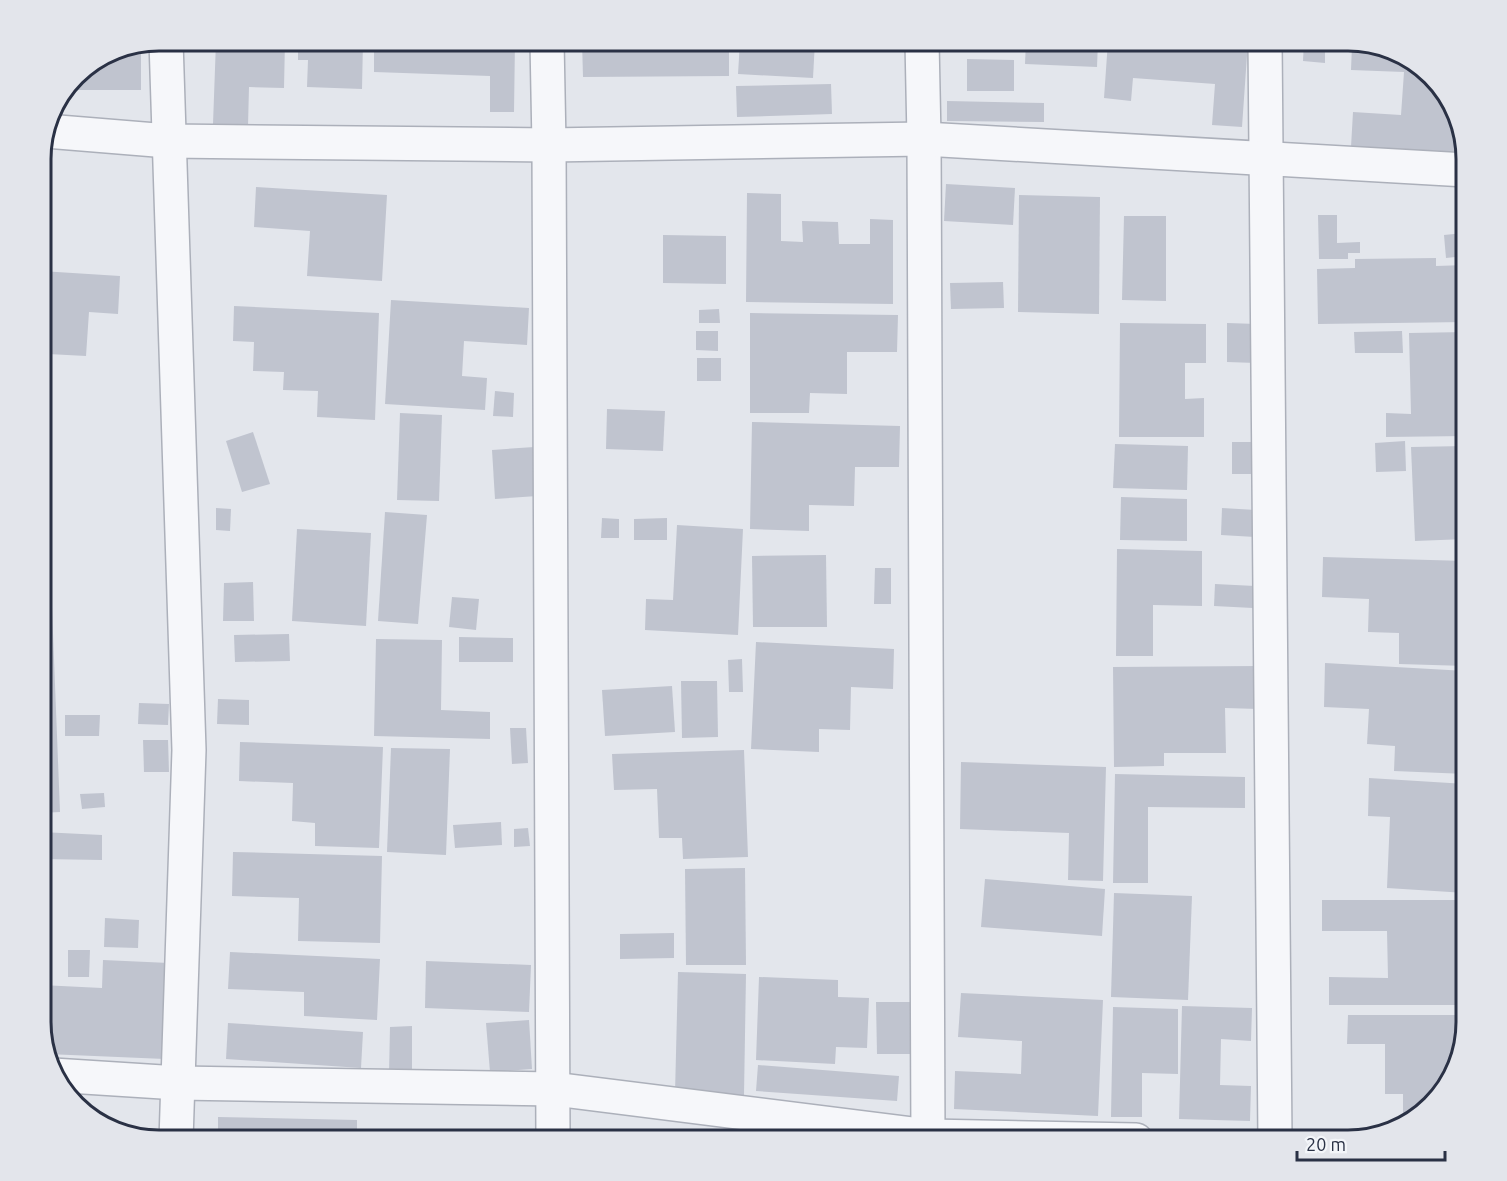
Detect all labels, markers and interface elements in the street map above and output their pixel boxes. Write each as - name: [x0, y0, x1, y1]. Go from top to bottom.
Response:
- scale bar: [1297, 1124, 1446, 1162]
- text: 20 m: [1306, 1134, 1346, 1154]

